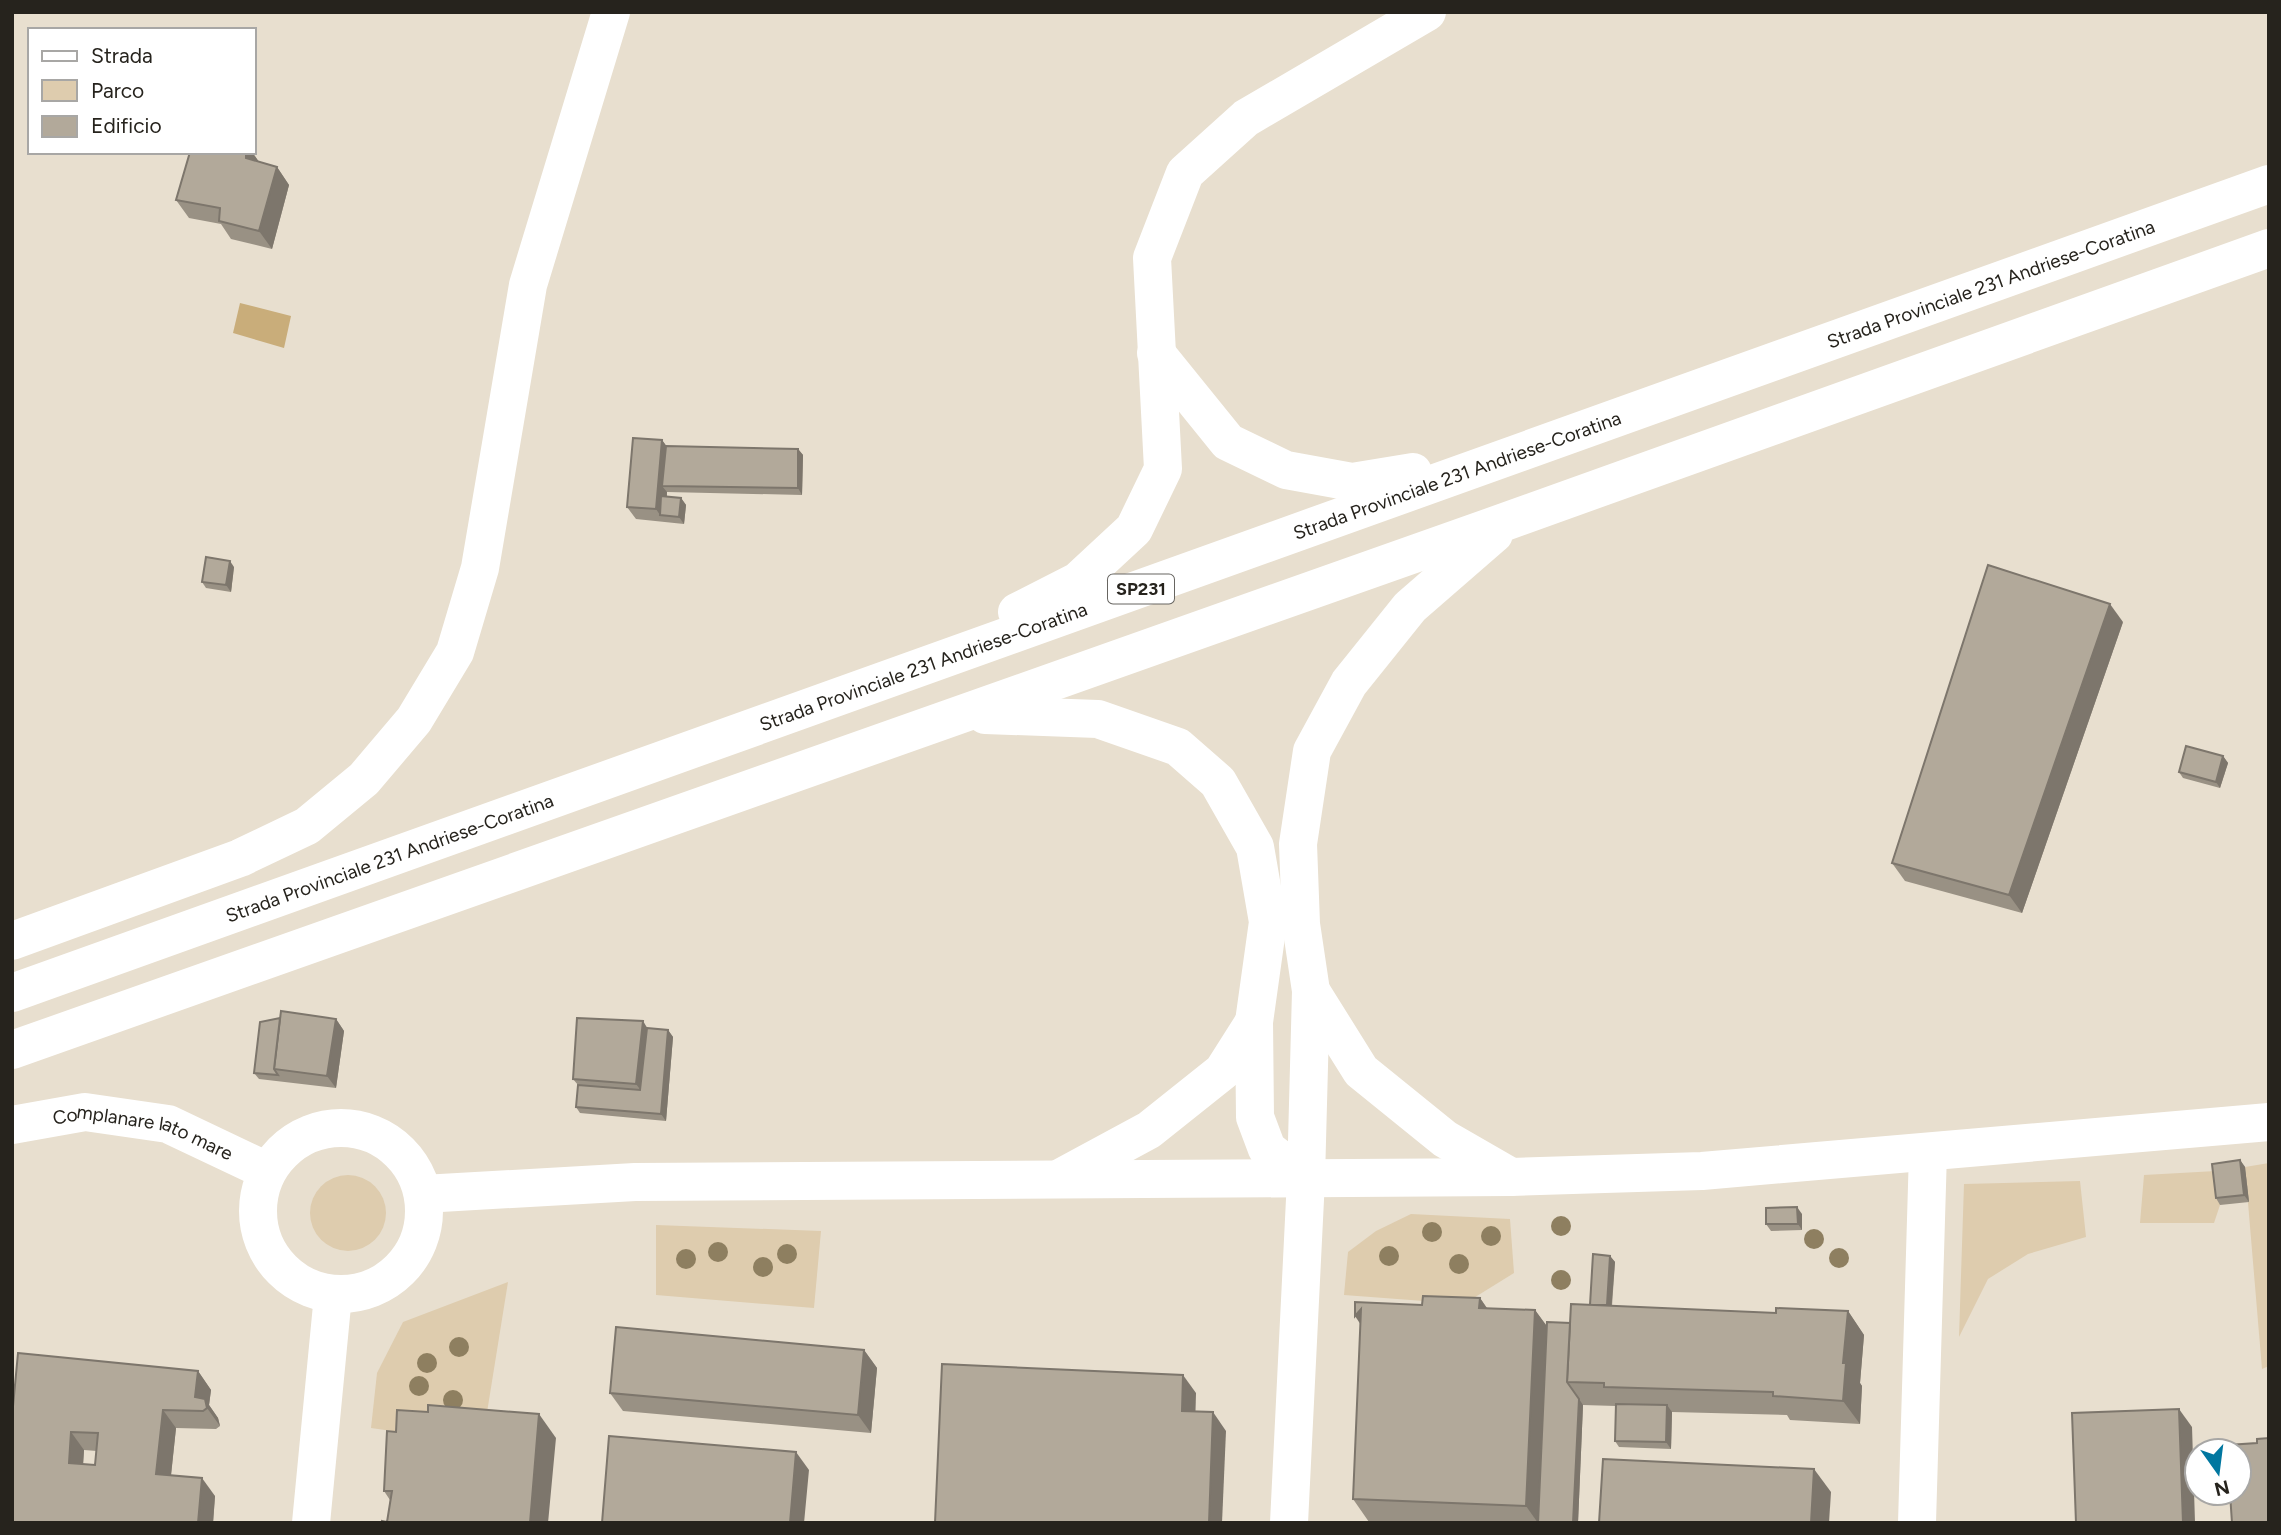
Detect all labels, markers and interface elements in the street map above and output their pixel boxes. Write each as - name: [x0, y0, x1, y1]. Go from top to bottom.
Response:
- legend: [28, 28, 256, 154]
- text: Strada: [91, 43, 153, 68]
- text: Parco: [91, 78, 144, 103]
- text: Edificio: [91, 113, 162, 138]
- street label: Strada Provinciale 231 Andriese-Coratina: [1824, 214, 2158, 353]
- street label: Strada Provinciale 231 Andriese-Coratina: [1290, 406, 1624, 544]
- road number: SP231: [1108, 574, 1174, 604]
- street label: Strada Provinciale 231 Andriese-Coratina: [756, 597, 1090, 736]
- street label: Strada Provinciale 231 Andriese-Coratina: [222, 788, 557, 927]
- street label: Complanare lato mare: [51, 1099, 237, 1165]
- north arrow: [2183, 1437, 2253, 1507]
- text: N: [2212, 1475, 2232, 1501]

